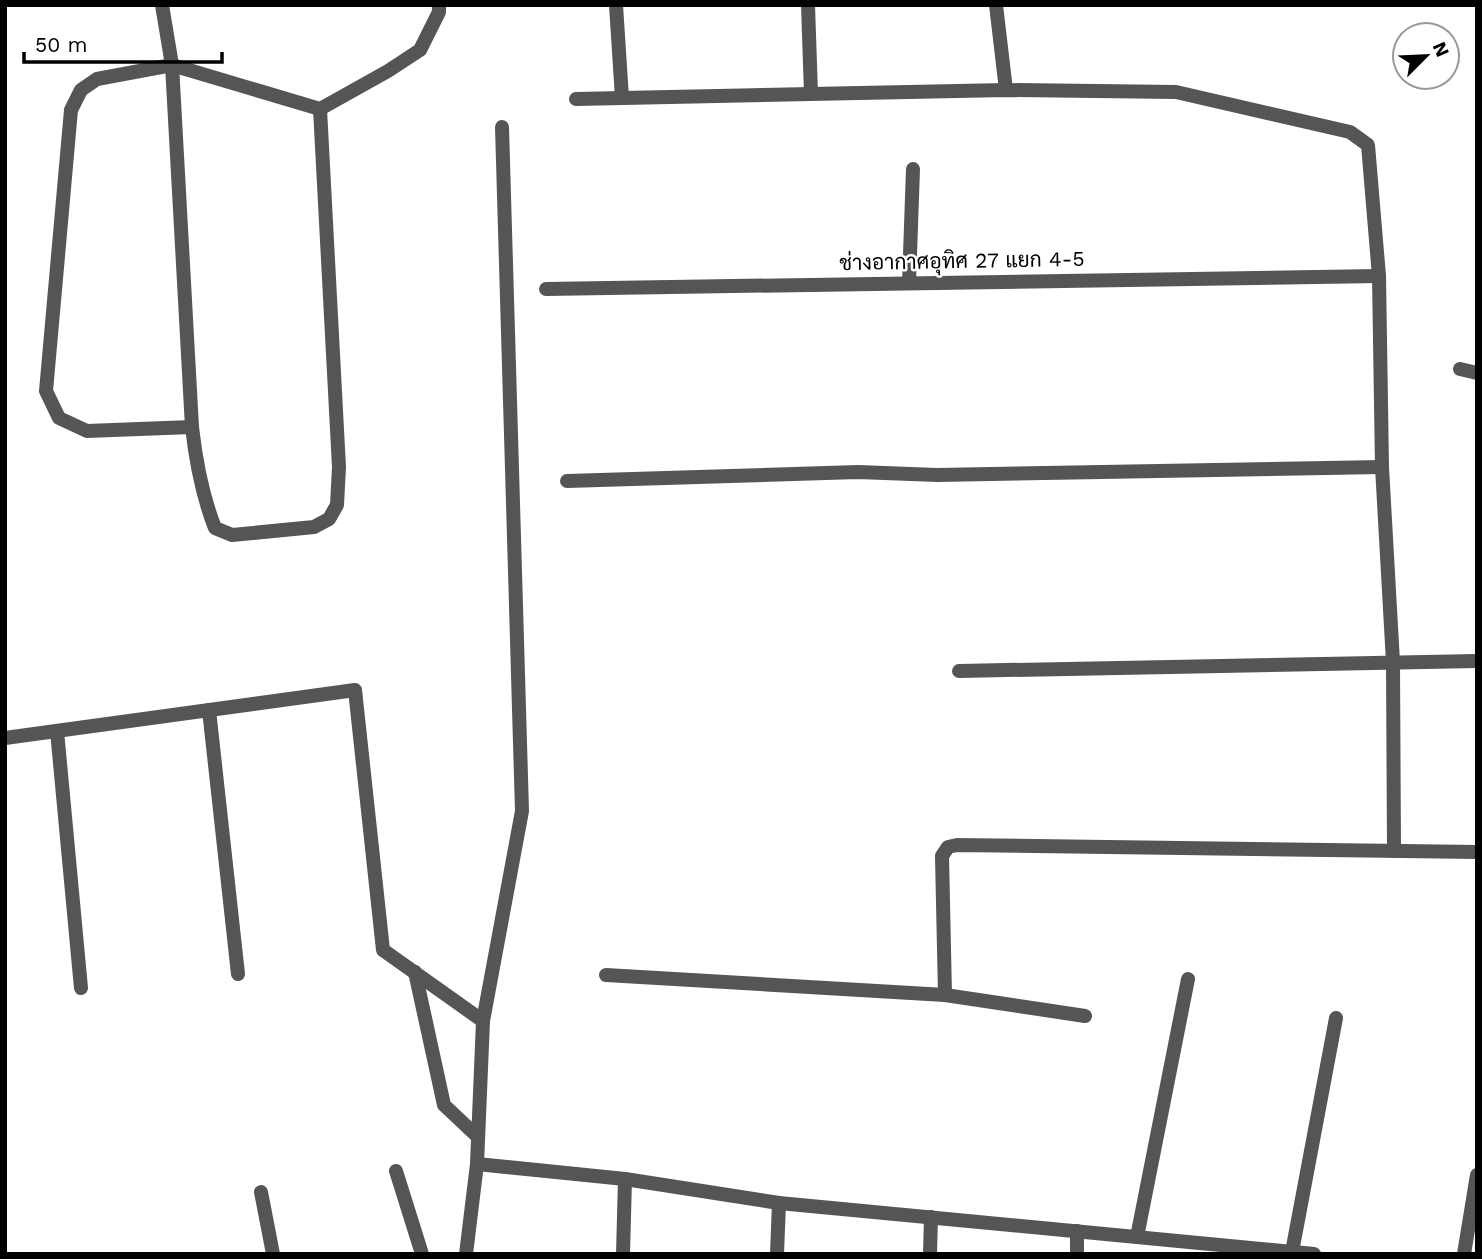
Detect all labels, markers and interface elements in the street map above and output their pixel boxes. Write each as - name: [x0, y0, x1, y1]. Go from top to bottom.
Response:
- scale bar: [24, 21, 222, 65]
- north arrow: [1391, 21, 1461, 91]
- text: 50 m: [35, 32, 87, 57]
- text: N: [1428, 38, 1454, 60]
- street label: ช่างอากาศอุทิศ 27 แยก 4-5: [839, 246, 1085, 277]

